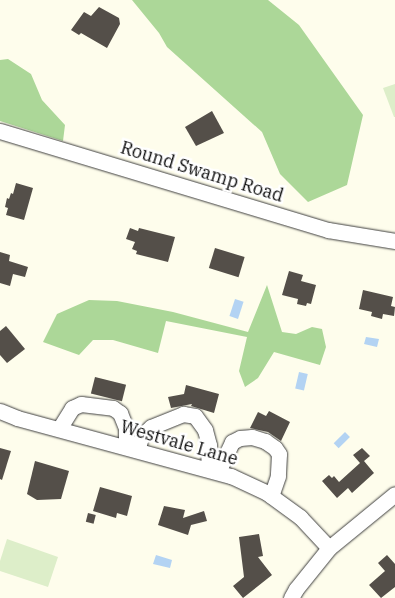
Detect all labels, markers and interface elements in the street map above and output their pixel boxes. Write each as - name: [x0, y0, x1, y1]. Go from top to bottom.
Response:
- street label: Round Swamp Road: [118, 137, 286, 207]
- street label: Westvale Lane: [118, 416, 240, 470]

